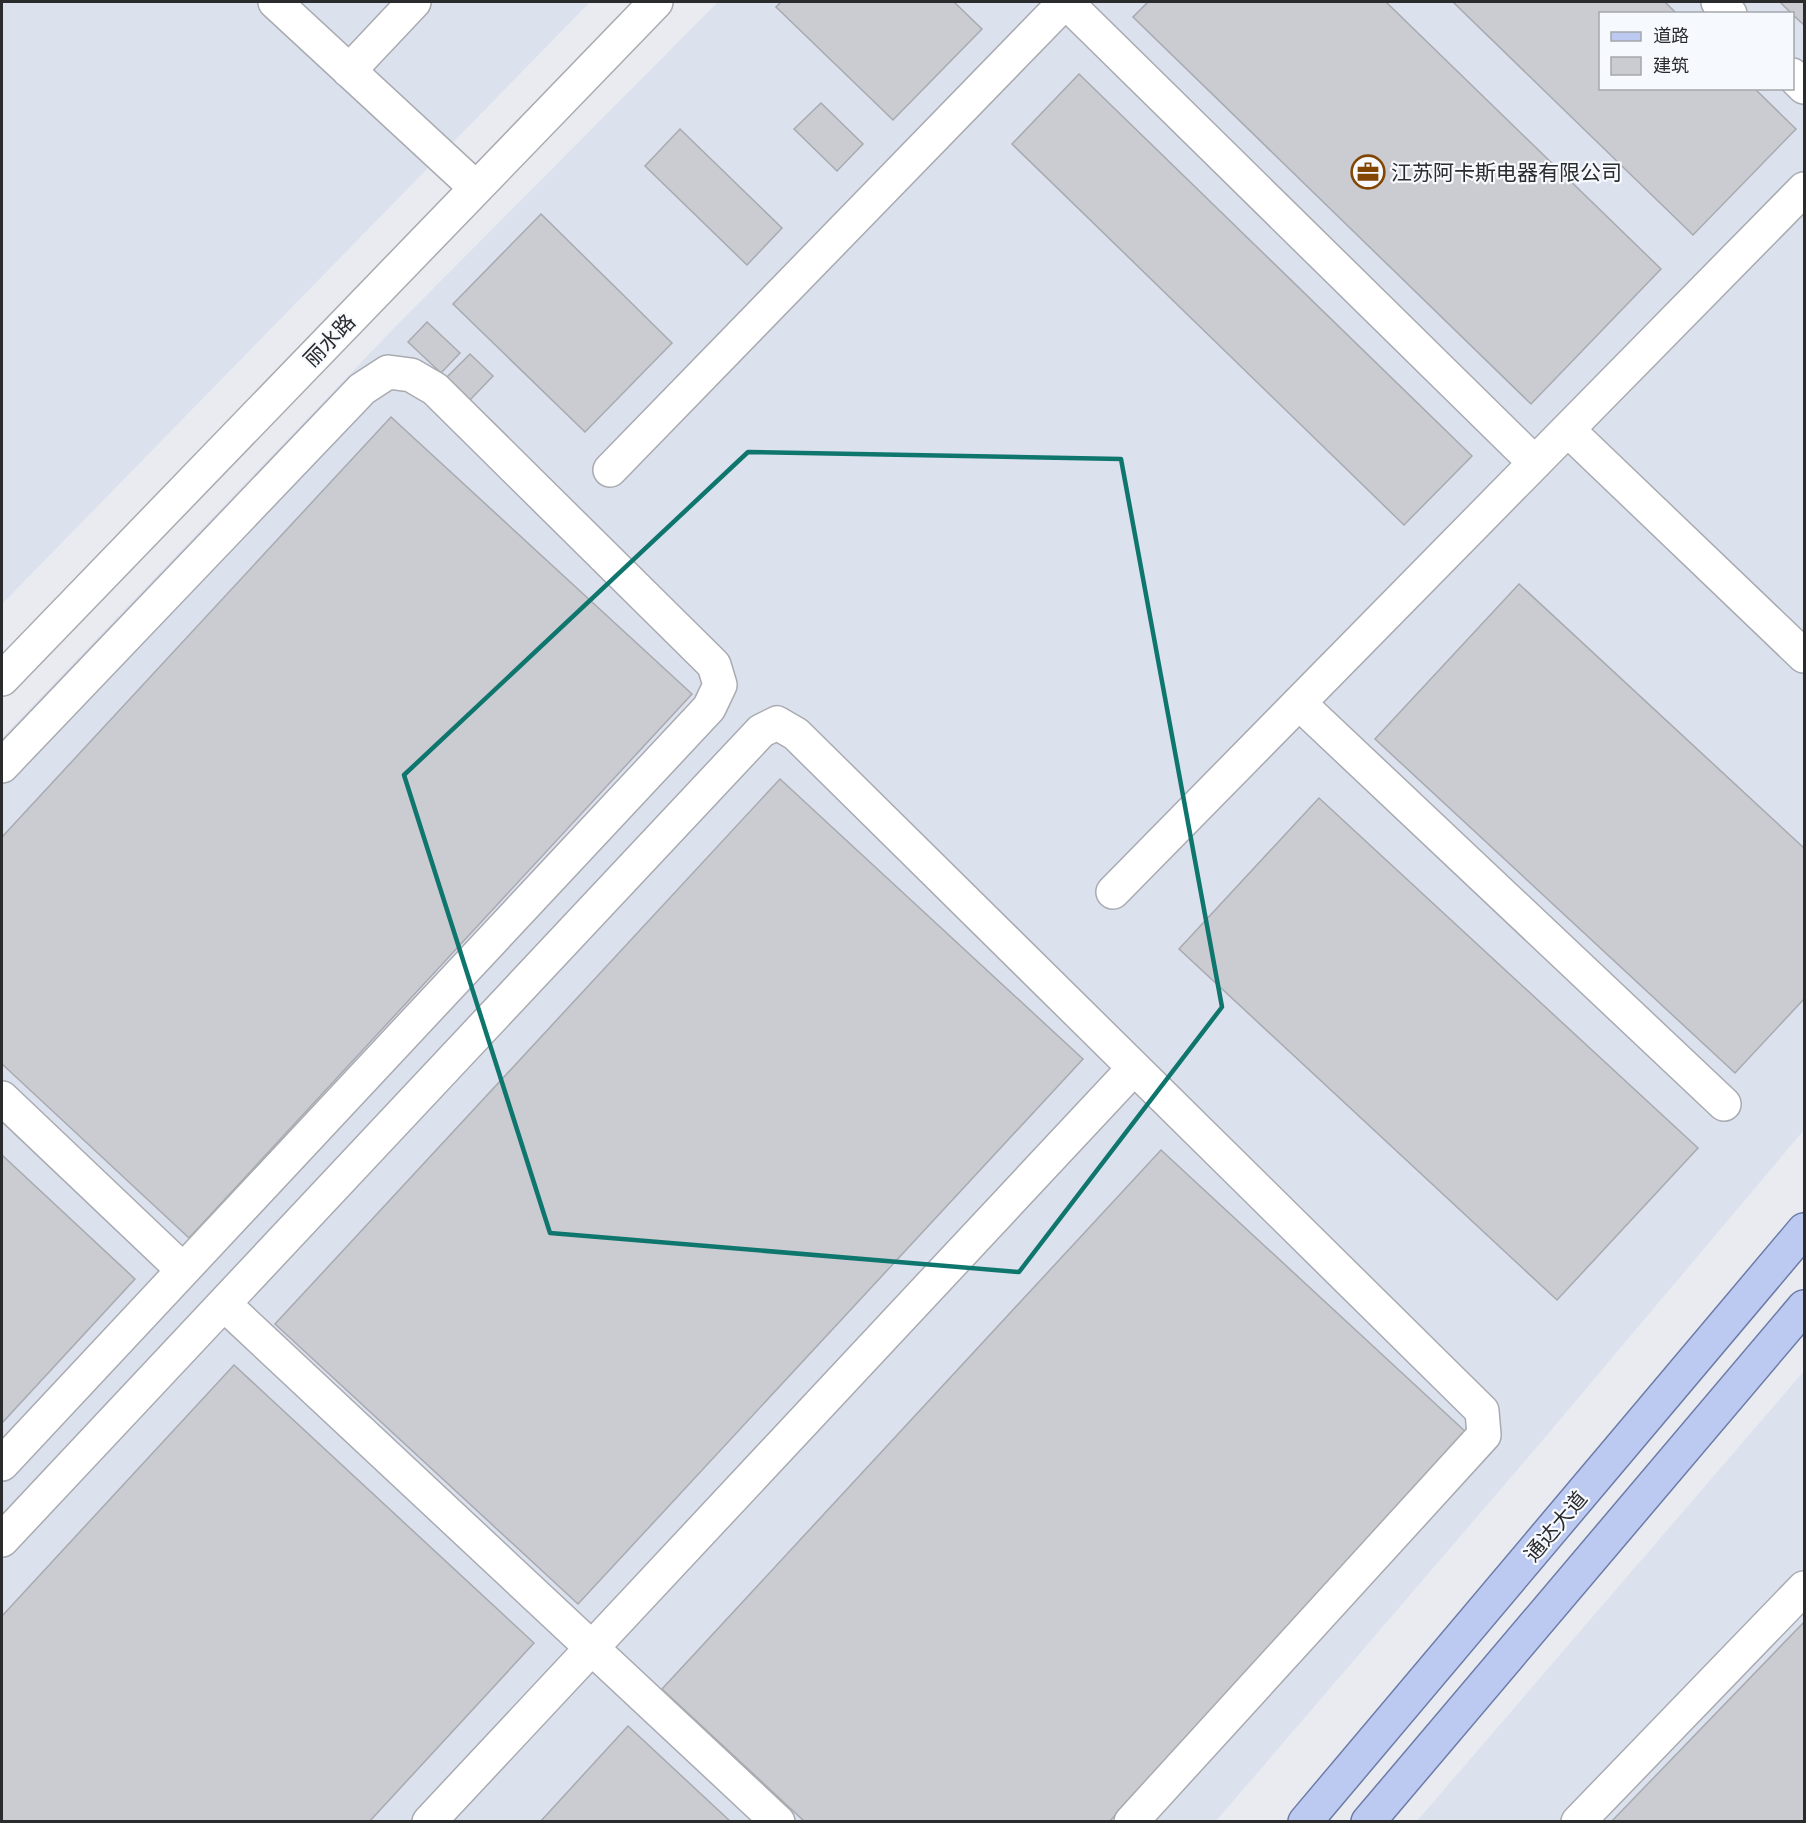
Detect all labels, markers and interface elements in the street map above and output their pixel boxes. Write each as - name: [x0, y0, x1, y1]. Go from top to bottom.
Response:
- legend: [1599, 12, 1794, 90]
- text: 道路: [1653, 25, 1689, 46]
- text: 建筑: [1653, 55, 1689, 76]
- office icon: 江苏阿卡斯电器有限公司: [1350, 154, 1386, 190]
- place label: 江苏阿卡斯电器有限公司: [1391, 160, 1622, 184]
- street label: 丽水路: [298, 309, 360, 371]
- street label: 通达大道: [1519, 1486, 1591, 1566]

